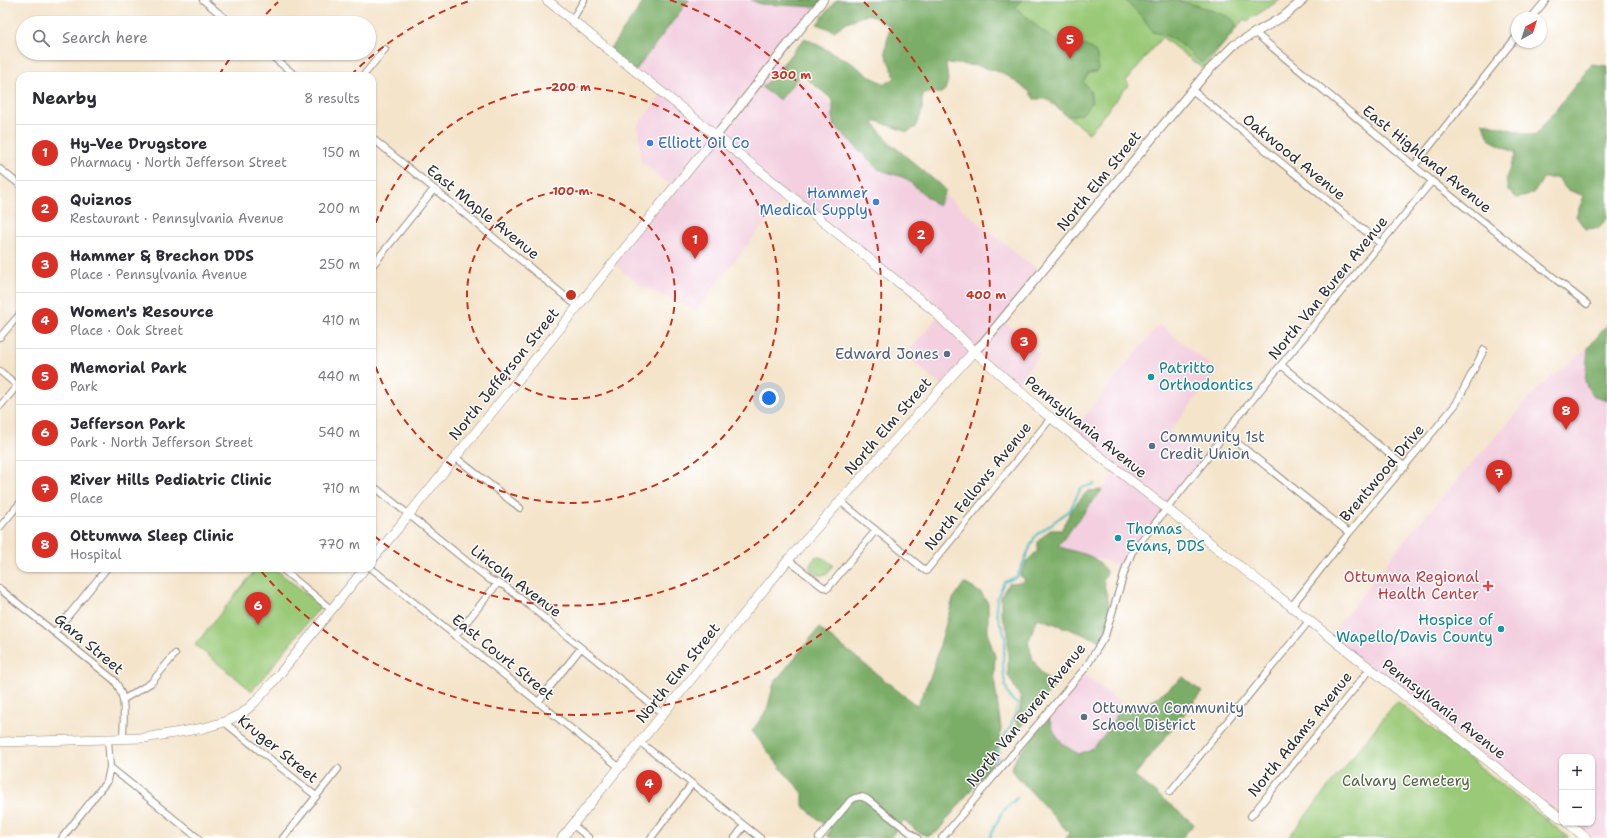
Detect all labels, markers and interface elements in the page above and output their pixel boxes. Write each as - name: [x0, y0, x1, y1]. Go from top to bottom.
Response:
- north arrow: [1511, 12, 1547, 48]
- search box: [16, 16, 376, 60]
- pin: 5: [1057, 26, 1083, 59]
- icon: search: [30, 27, 52, 49]
- text: Search here: [62, 28, 148, 48]
- text: 300 m: [771, 67, 811, 83]
- text: 200 m: [551, 79, 591, 95]
- text: Nearby: [32, 87, 97, 109]
- text: 8 results: [304, 90, 360, 107]
- street label: East Highland Avenue: [1358, 101, 1496, 217]
- street label: Oakwood Avenue: [1238, 109, 1350, 205]
- street label: North Elm Street: [1052, 127, 1146, 235]
- place label: Elliott Oil Co: [658, 133, 749, 153]
- text: Hy-Vee Drugstore: [70, 134, 207, 154]
- marker: Elliott Oil Co: [645, 138, 655, 148]
- text: 1: [42, 144, 48, 161]
- text: 150 m: [322, 144, 360, 161]
- text: Pharmacy · North Jefferson Street: [70, 154, 287, 171]
- street label: East Maple Avenue: [422, 160, 544, 264]
- text: 100 m: [553, 183, 590, 199]
- place label: Hammer Medical Supply: [759, 183, 868, 220]
- text: Quiznos: [70, 190, 132, 210]
- marker: Hammer Medical Supply: [871, 197, 881, 207]
- text: 2: [40, 200, 50, 217]
- text: 200 m: [318, 200, 360, 217]
- text: Restaurant · Pennsylvania Avenue: [70, 210, 284, 227]
- street label: North Van Buren Avenue: [1264, 212, 1392, 364]
- pin: 2: [908, 221, 934, 254]
- pin: 1: [682, 226, 708, 259]
- text: Hammer & Brechon DDS: [70, 246, 254, 266]
- text: 3: [40, 256, 50, 273]
- text: 250 m: [319, 256, 360, 273]
- text: Place · Pennsylvania Avenue: [70, 266, 247, 283]
- text: 400 m: [966, 287, 1006, 303]
- centre of rings: [564, 288, 578, 302]
- text: Women's Resource: [70, 302, 214, 322]
- street label: North Jefferson Street: [444, 304, 564, 444]
- text: 4: [40, 312, 50, 329]
- text: 410 m: [322, 312, 360, 329]
- text: Place · Oak Street: [70, 322, 183, 339]
- pin: 3: [1011, 328, 1037, 361]
- place label: Edward Jones: [835, 344, 939, 364]
- marker: Edward Jones: [942, 349, 952, 359]
- text: Memorial Park: [70, 358, 187, 378]
- place label: Patritto Orthodontics: [1159, 358, 1253, 395]
- text: 5: [41, 368, 49, 385]
- text: 440 m: [318, 368, 360, 385]
- street label: Pennsylvania Avenue: [1021, 371, 1151, 483]
- marker: Patritto Orthodontics: [1146, 372, 1156, 382]
- street label: North Elm Street: [840, 373, 936, 479]
- text: Park: [70, 378, 98, 395]
- your location: [759, 388, 779, 408]
- pin: 8: [1553, 397, 1579, 430]
- text: Jefferson Park: [70, 414, 185, 434]
- street label: North Fellows Avenue: [920, 418, 1036, 554]
- street label: Brentwood Drive: [1335, 420, 1429, 526]
- text: 6: [40, 424, 50, 441]
- text: 540 m: [319, 424, 360, 441]
- place label: Community 1st Credit Union: [1160, 427, 1265, 464]
- text: Park · North Jefferson Street: [70, 434, 253, 451]
- marker: Community 1st Credit Union: [1147, 441, 1157, 451]
- pin: 7: [1486, 460, 1512, 493]
- text: River Hills Pediatric Clinic: [70, 470, 272, 490]
- text: 7: [40, 480, 50, 497]
- text: 710 m: [322, 480, 360, 497]
- text: Place: [70, 490, 103, 507]
- place label: Thomas Evans, DDS: [1126, 519, 1205, 556]
- text: Ottumwa Sleep Clinic: [70, 526, 234, 546]
- marker: Thomas Evans, DDS: [1113, 533, 1123, 543]
- text: 8: [40, 536, 50, 553]
- text: 770 m: [318, 536, 360, 553]
- street label: Lincoln Avenue: [466, 540, 566, 622]
- text: Hospital: [70, 546, 121, 563]
- place label: Ottumwa Regional Health Center: [1344, 567, 1479, 604]
- marker: Ottumwa Regional Health Center: [1482, 580, 1494, 592]
- pin: 6: [245, 592, 271, 625]
- street label: Gara Street: [50, 609, 128, 679]
- street label: East Court Street: [448, 610, 558, 704]
- place label: Hospice of Wapello/Davis County: [1336, 610, 1494, 647]
- street label: North Elm Street: [631, 619, 725, 727]
- marker: Hospice of Wapello/Davis County: [1496, 624, 1506, 634]
- street label: North Van Buren Avenue: [962, 639, 1090, 791]
- street label: Pennsylvania Avenue: [1378, 654, 1510, 764]
- street label: North Adams Avenue: [1243, 667, 1357, 801]
- place label: Ottumwa Community School District: [1092, 698, 1244, 735]
- street label: Kruger Street: [234, 710, 322, 788]
- marker: Ottumwa Community School District: [1079, 712, 1089, 722]
- map controls: [1559, 754, 1595, 826]
- button: +: [1559, 754, 1595, 790]
- pin: 4: [636, 770, 662, 803]
- park label: Calvary Cemetery: [1342, 771, 1470, 791]
- button: −: [1559, 790, 1595, 826]

